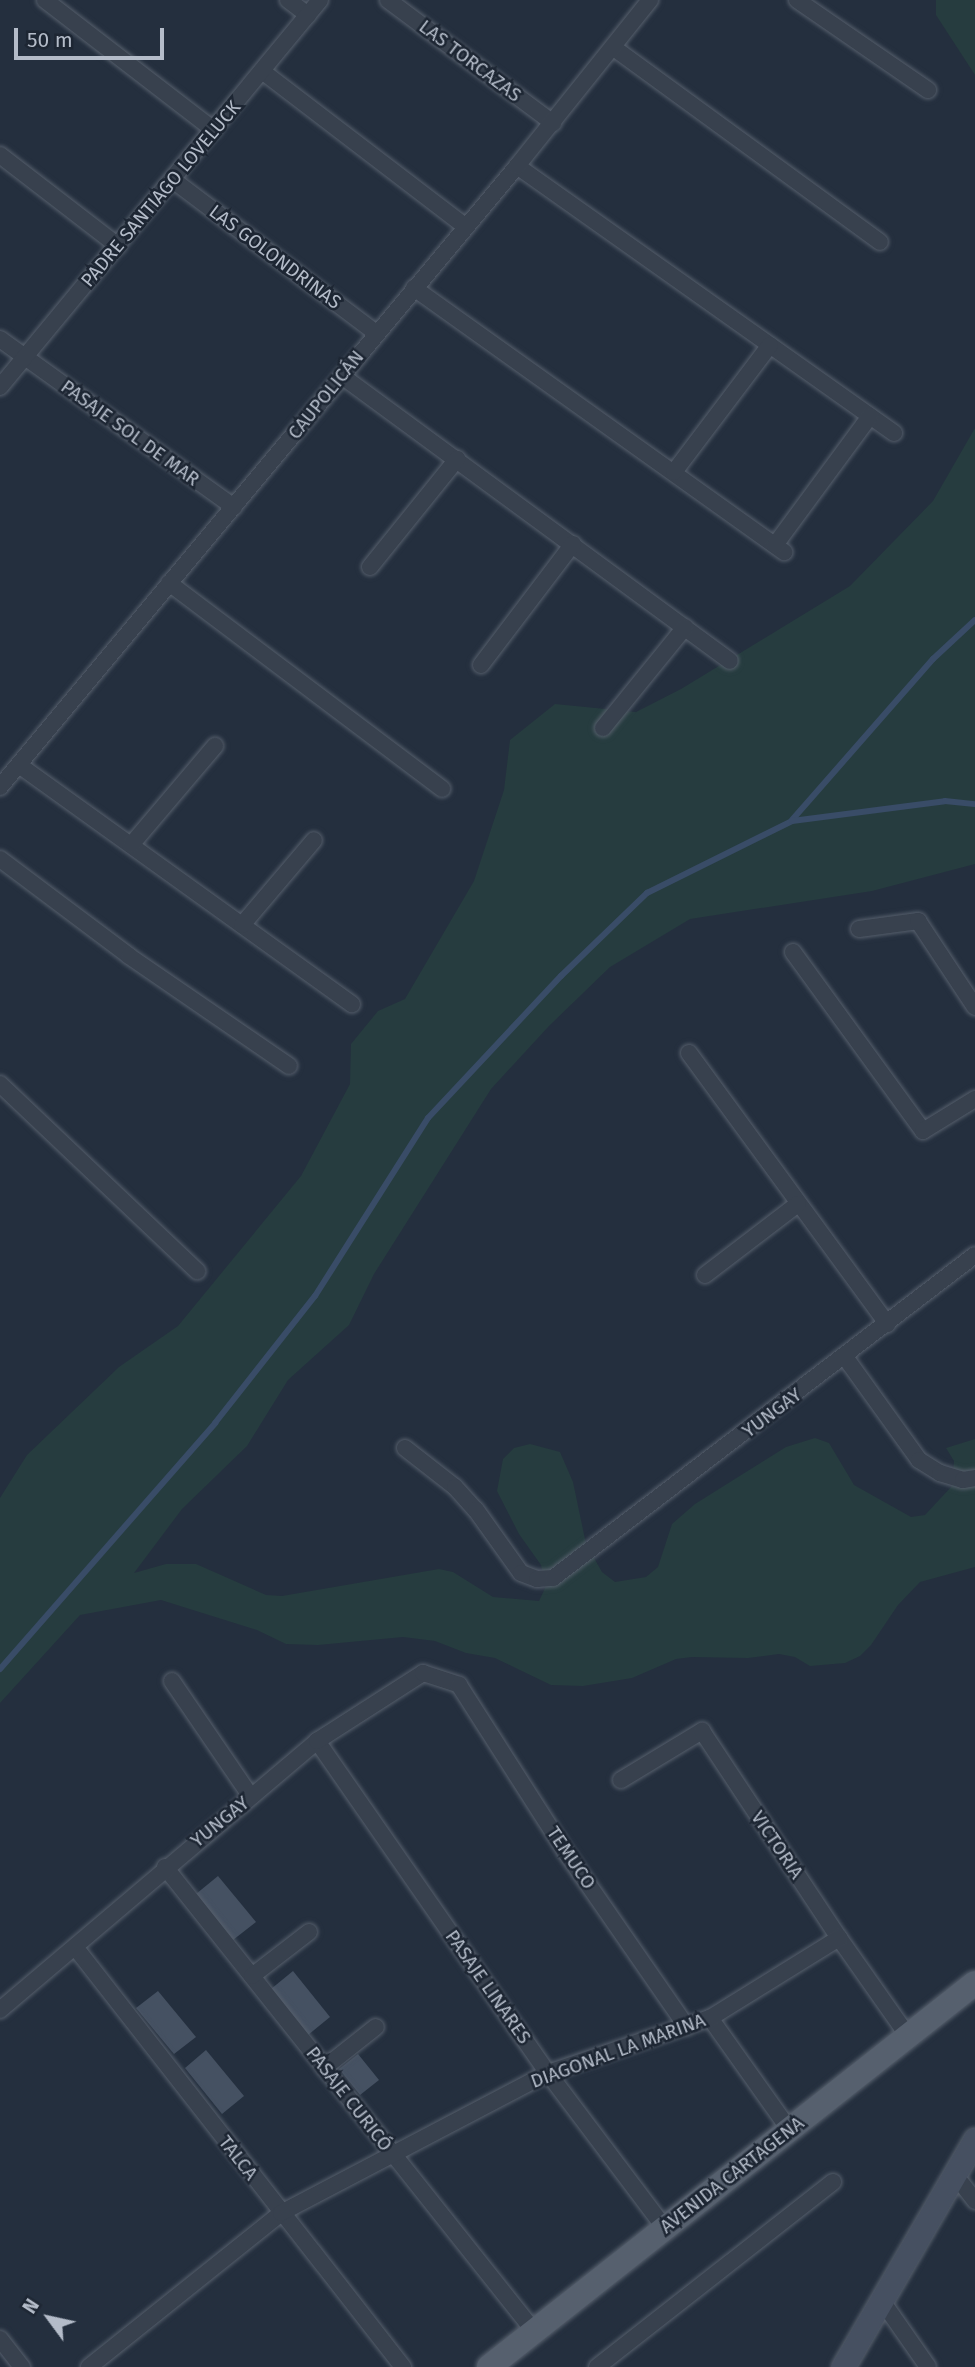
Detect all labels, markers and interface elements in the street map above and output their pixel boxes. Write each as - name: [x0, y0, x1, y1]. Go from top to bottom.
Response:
- scale bar: [18, 14, 168, 58]
- street label: LAS TORCAZAS: [414, 15, 526, 107]
- text: 50 m: [27, 27, 73, 53]
- street label: PADRE SANTIAGO LOVELUCK: [76, 96, 246, 292]
- street label: LAS GOLONDRINAS: [205, 200, 345, 314]
- street label: CAUPOLICÁN: [283, 346, 369, 444]
- street label: PASAJE SOL DE MAR: [56, 375, 204, 491]
- street label: YUNGAY: [738, 1383, 806, 1443]
- street label: YUNGAY: [186, 1792, 254, 1852]
- street label: VICTORIA: [746, 1807, 808, 1883]
- street label: TEMUCO: [542, 1822, 600, 1894]
- street label: PASAJE LINARES: [440, 1926, 536, 2048]
- street label: DIAGONAL LA MARINA: [528, 2009, 708, 2093]
- street label: PASAJE CURICÓ: [301, 2042, 397, 2156]
- street label: AVENIDA CARTAGENA: [656, 2112, 808, 2238]
- street label: TALCA: [214, 2131, 262, 2185]
- north arrow: [14, 2283, 84, 2353]
- text: N: [18, 2295, 44, 2318]

